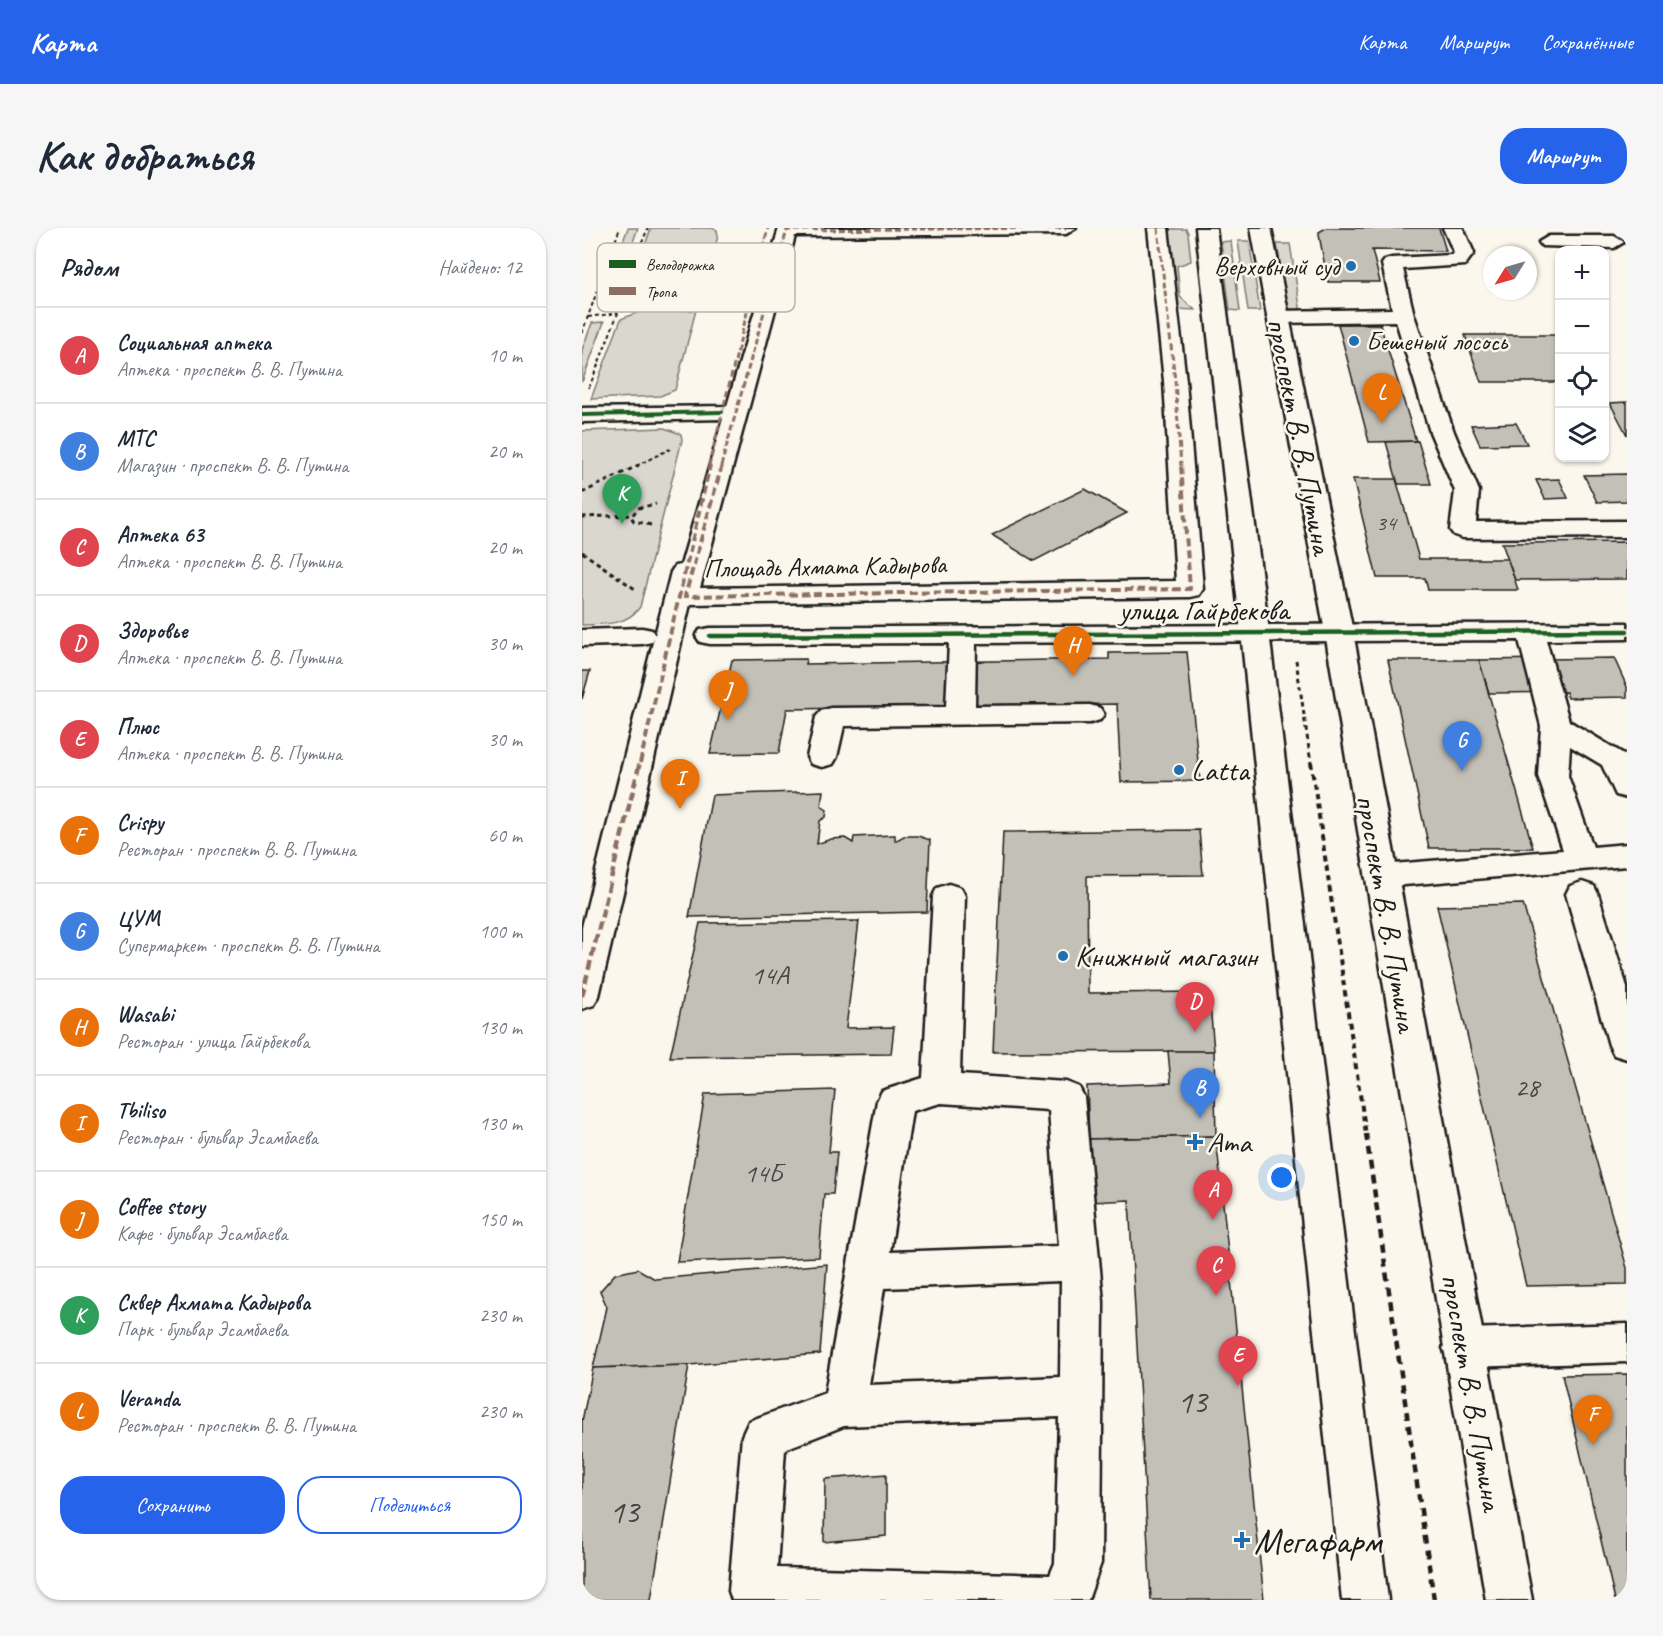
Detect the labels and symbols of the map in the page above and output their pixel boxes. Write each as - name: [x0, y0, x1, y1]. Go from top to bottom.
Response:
- legend: [597, 243, 795, 312]
- north arrow: [1483, 246, 1537, 300]
- place label: Верховный суд: [1214, 250, 1342, 283]
- text: Велодорожка: [646, 255, 715, 275]
- marker: Верховный суд: [1344, 259, 1358, 273]
- text: Тропа: [646, 282, 678, 302]
- street label: проспект В. В. Путина: [1258, 315, 1342, 560]
- place label: Бешеный лосось: [1366, 325, 1509, 358]
- marker: Бешеный лосось: [1347, 334, 1361, 348]
- pin: L: [1362, 374, 1402, 423]
- pin: K: [602, 474, 642, 524]
- house number: 34: [1376, 509, 1398, 537]
- street label: Площадь Ахмата Кадырова: [704, 548, 948, 585]
- street label: улица Гайрбекова: [1117, 591, 1292, 629]
- pin: H: [1054, 626, 1092, 676]
- pin: J: [708, 670, 748, 720]
- pin: G: [1442, 722, 1482, 771]
- place label: Latta: [1191, 751, 1251, 789]
- pin: I: [660, 760, 700, 809]
- marker: Latta: [1172, 763, 1186, 777]
- street label: проспект В. В. Путина: [1347, 792, 1427, 1037]
- place label: Книжный магазин: [1075, 937, 1259, 975]
- marker: Книжный магазин: [1056, 949, 1070, 963]
- house number: 14А: [751, 958, 790, 992]
- pin: D: [1176, 982, 1214, 1032]
- pin: B: [1180, 1068, 1220, 1118]
- house number: 28: [1515, 1070, 1542, 1104]
- place label: Ата: [1207, 1123, 1253, 1161]
- marker: Ата: [1188, 1135, 1202, 1149]
- house number: 14Б: [744, 1156, 786, 1190]
- your location: [1267, 1163, 1296, 1192]
- pin: A: [1194, 1170, 1232, 1220]
- pin: C: [1196, 1246, 1236, 1296]
- street label: проспект В. В. Путина: [1432, 1271, 1512, 1516]
- pin: E: [1218, 1336, 1258, 1386]
- house number: 13: [1177, 1381, 1209, 1423]
- pin: F: [1574, 1396, 1612, 1445]
- house number: 13: [609, 1491, 641, 1533]
- place label: Мегафарм: [1254, 1518, 1384, 1564]
- marker: Мегафарм: [1235, 1533, 1249, 1547]

